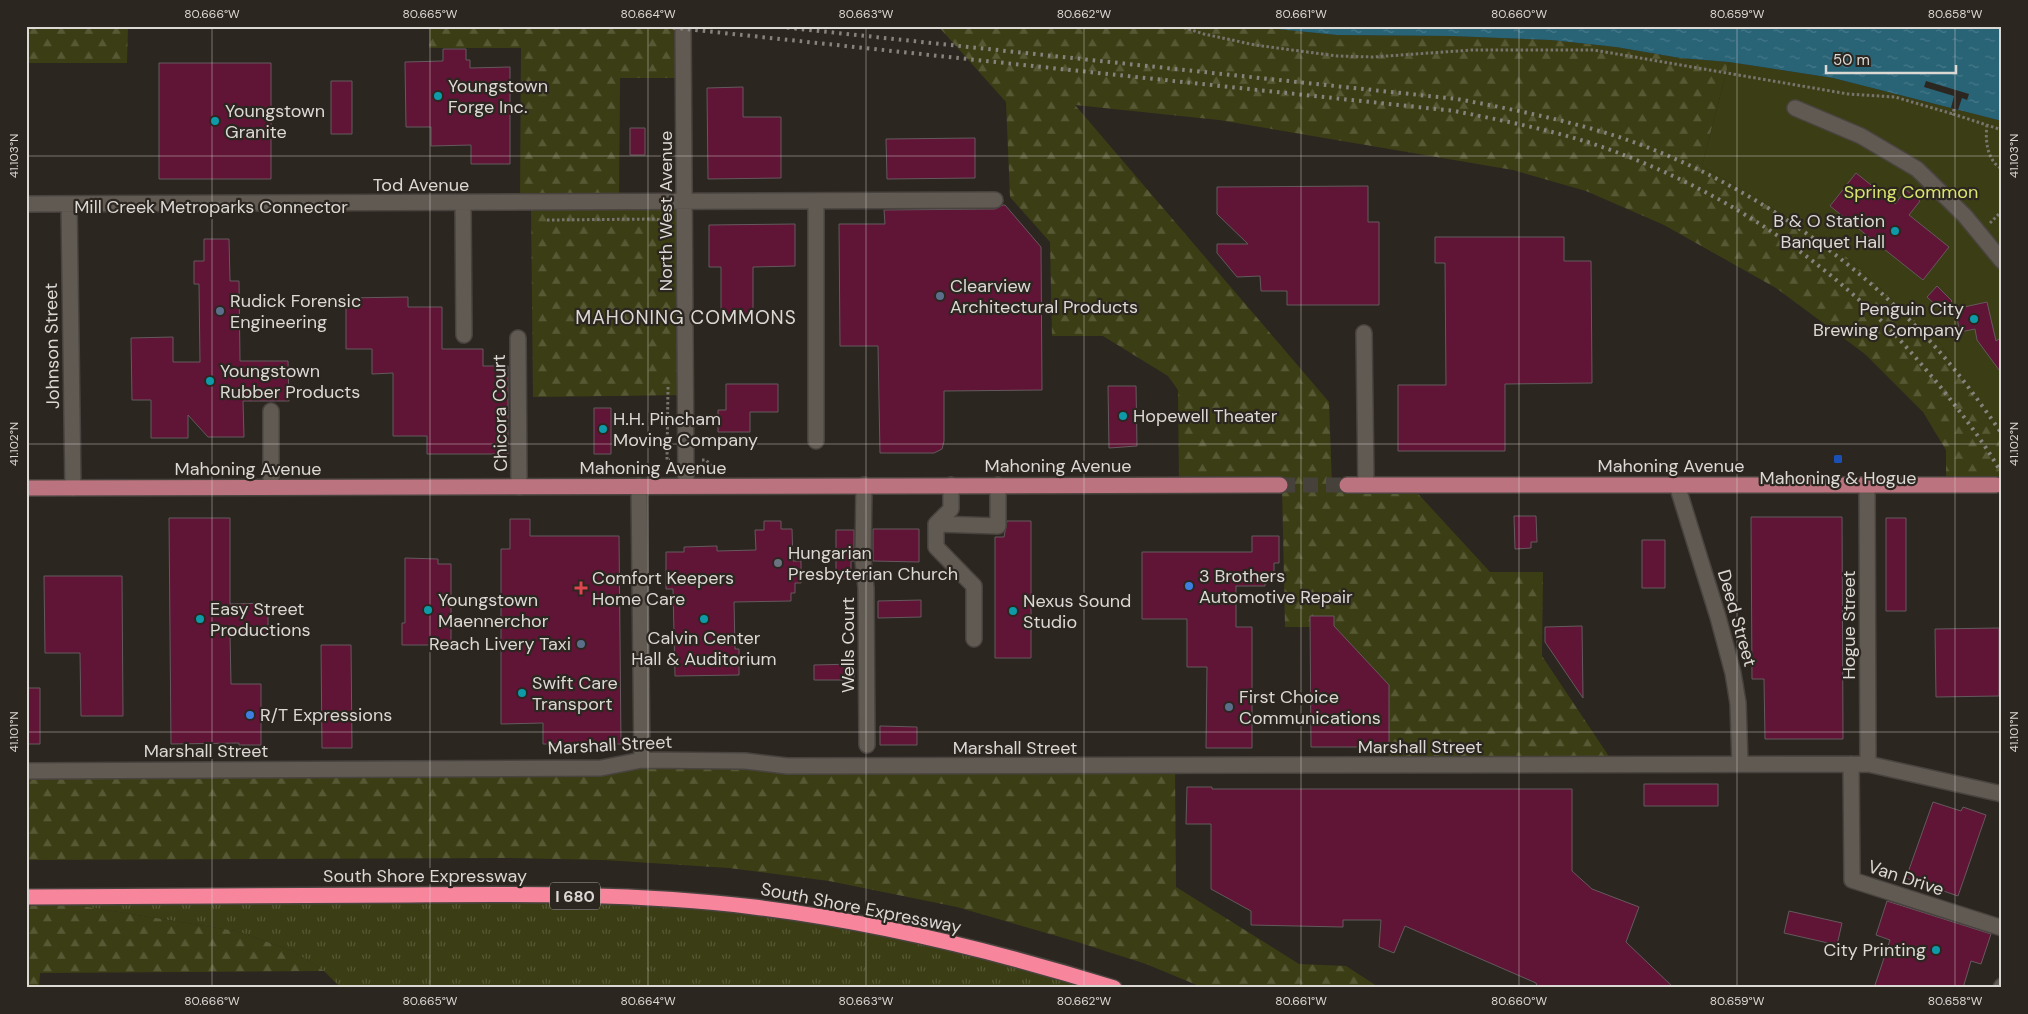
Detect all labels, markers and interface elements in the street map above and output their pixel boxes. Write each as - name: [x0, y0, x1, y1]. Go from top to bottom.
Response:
- text: 80.666°W: [184, 6, 240, 22]
- text: 80.665°W: [403, 6, 458, 22]
- text: 80.664°W: [620, 6, 676, 22]
- text: 80.663°W: [839, 6, 894, 22]
- text: 80.662°W: [1057, 6, 1112, 22]
- text: 80.661°W: [1275, 6, 1327, 22]
- text: 80.660°W: [1491, 6, 1547, 22]
- text: 80.659°W: [1710, 6, 1765, 22]
- text: 80.658°W: [1928, 6, 1983, 22]
- scale bar: [1826, 42, 1956, 74]
- text: 50 m: [1833, 50, 1870, 70]
- place label: Youngstown Forge Inc.: [448, 74, 548, 119]
- marker: Youngstown Forge Inc.: [432, 90, 444, 102]
- place label: Youngstown Granite: [225, 99, 325, 144]
- marker: Youngstown Granite: [209, 115, 221, 127]
- street label: North West Avenue: [654, 131, 678, 291]
- text: 41.103°N: [6, 134, 22, 178]
- text: 41.103°N: [2006, 134, 2022, 178]
- street label: Tod Avenue: [373, 173, 469, 197]
- park label: Spring Common: [1844, 180, 1978, 204]
- street label: Mill Creek Metroparks Connector: [74, 195, 348, 219]
- place label: B & O Station Banquet Hall: [1773, 209, 1885, 254]
- marker: B & O Station Banquet Hall: [1889, 225, 1901, 237]
- place label: Clearview Architectural Products: [950, 274, 1138, 319]
- street label: Johnson Street: [39, 283, 65, 409]
- place label: Rudick Forensic Engineering: [230, 289, 361, 334]
- marker: Clearview Architectural Products: [934, 290, 946, 302]
- place label: Penguin City Brewing Company: [1813, 297, 1964, 342]
- marker: Rudick Forensic Engineering: [214, 305, 226, 317]
- district label: MAHONING COMMONS: [575, 305, 797, 330]
- marker: Penguin City Brewing Company: [1968, 313, 1980, 325]
- street label: Chicora Court: [487, 354, 513, 472]
- place label: Youngstown Rubber Products: [220, 359, 360, 404]
- marker: Youngstown Rubber Products: [204, 375, 216, 387]
- place label: Hopewell Theater: [1133, 404, 1278, 428]
- place label: H.H. Pincham Moving Company: [613, 407, 758, 452]
- marker: Hopewell Theater: [1117, 410, 1129, 422]
- text: 41.102°N: [6, 422, 22, 466]
- text: 41.102°N: [2006, 422, 2022, 466]
- marker: H.H. Pincham Moving Company: [597, 423, 609, 435]
- marker: Mahoning & Hogue: [1832, 453, 1844, 465]
- street label: Mahoning Avenue: [985, 454, 1131, 478]
- street label: Mahoning Avenue: [1598, 454, 1744, 478]
- street label: Mahoning Avenue: [580, 456, 726, 480]
- street label: Mahoning Avenue: [175, 457, 321, 481]
- place label: Mahoning & Hogue: [1760, 466, 1916, 490]
- place label: Hungarian Presbyterian Church: [788, 541, 958, 586]
- marker: Hungarian Presbyterian Church: [772, 557, 784, 569]
- place label: 3 Brothers Automotive Repair: [1199, 564, 1353, 609]
- place label: Comfort Keepers Home Care: [592, 566, 734, 611]
- street label: Deed Street: [1712, 567, 1762, 669]
- street label: Hogue Street: [1837, 571, 1861, 679]
- marker: 3 Brothers Automotive Repair: [1183, 580, 1195, 592]
- marker: Comfort Keepers Home Care: [574, 581, 588, 595]
- place label: Youngstown Maennerchor: [438, 588, 549, 633]
- place label: Nexus Sound Studio: [1023, 589, 1131, 634]
- place label: Easy Street Productions: [210, 597, 311, 642]
- street label: Wells Court: [836, 597, 860, 693]
- marker: Youngstown Maennerchor: [422, 604, 434, 616]
- marker: Nexus Sound Studio: [1007, 605, 1019, 617]
- marker: Easy Street Productions: [194, 613, 206, 625]
- marker: Calvin Center Hall & Auditorium: [698, 613, 710, 625]
- place label: Calvin Center Hall & Auditorium: [631, 626, 777, 671]
- place label: Reach Livery Taxi: [429, 632, 571, 656]
- marker: Reach Livery Taxi: [575, 638, 587, 650]
- place label: Swift Care Transport: [532, 671, 618, 716]
- place label: First Choice Communications: [1239, 685, 1381, 730]
- marker: Swift Care Transport: [516, 687, 528, 699]
- marker: First Choice Communications: [1223, 701, 1235, 713]
- place label: R/T Expressions: [260, 703, 392, 727]
- marker: R/T Expressions: [244, 709, 256, 721]
- text: 41.101°N: [6, 711, 22, 753]
- text: 41.101°N: [2006, 711, 2022, 753]
- street label: Marshall Street: [547, 730, 673, 760]
- street label: Marshall Street: [1358, 735, 1482, 759]
- street label: Marshall Street: [953, 736, 1077, 760]
- street label: Marshall Street: [144, 739, 268, 763]
- street label: Van Drive: [1865, 854, 1947, 902]
- street label: South Shore Expressway: [323, 864, 527, 888]
- street label: South Shore Expressway: [759, 877, 963, 939]
- road number: I 680: [550, 882, 600, 909]
- place label: City Printing: [1823, 938, 1926, 962]
- marker: City Printing: [1930, 944, 1942, 956]
- text: 80.666°W: [184, 993, 240, 1009]
- text: 80.665°W: [403, 993, 458, 1009]
- text: 80.664°W: [620, 993, 676, 1009]
- text: 80.663°W: [839, 993, 894, 1009]
- text: 80.662°W: [1057, 993, 1112, 1009]
- text: 80.661°W: [1275, 993, 1327, 1009]
- text: 80.660°W: [1491, 993, 1547, 1009]
- text: 80.659°W: [1710, 993, 1765, 1009]
- text: 80.658°W: [1928, 993, 1983, 1009]

